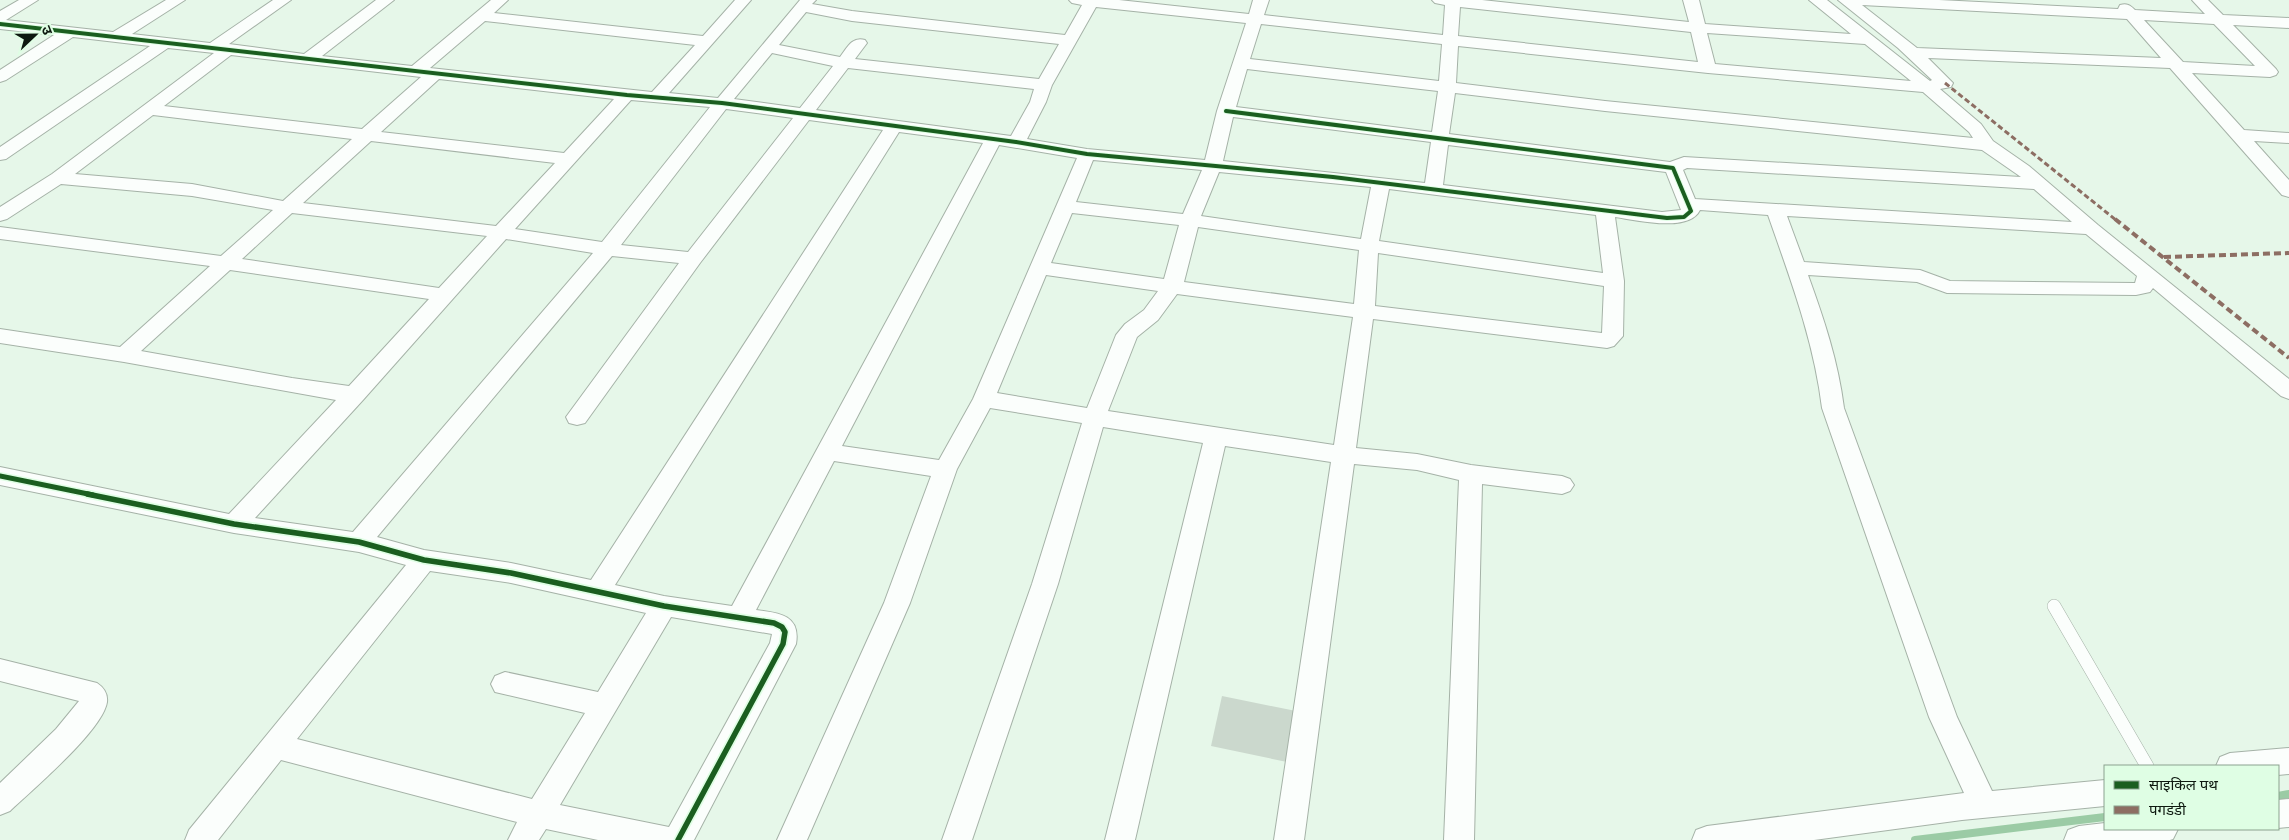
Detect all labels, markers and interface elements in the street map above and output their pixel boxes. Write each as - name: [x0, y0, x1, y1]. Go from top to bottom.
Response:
- north arrow: [10, 10, 60, 60]
- text: उ: [38, 23, 56, 38]
- legend: [2104, 765, 2279, 830]
- text: साइकिल पथ: [2149, 776, 2218, 794]
- text: पगडंडी: [2149, 801, 2187, 819]

